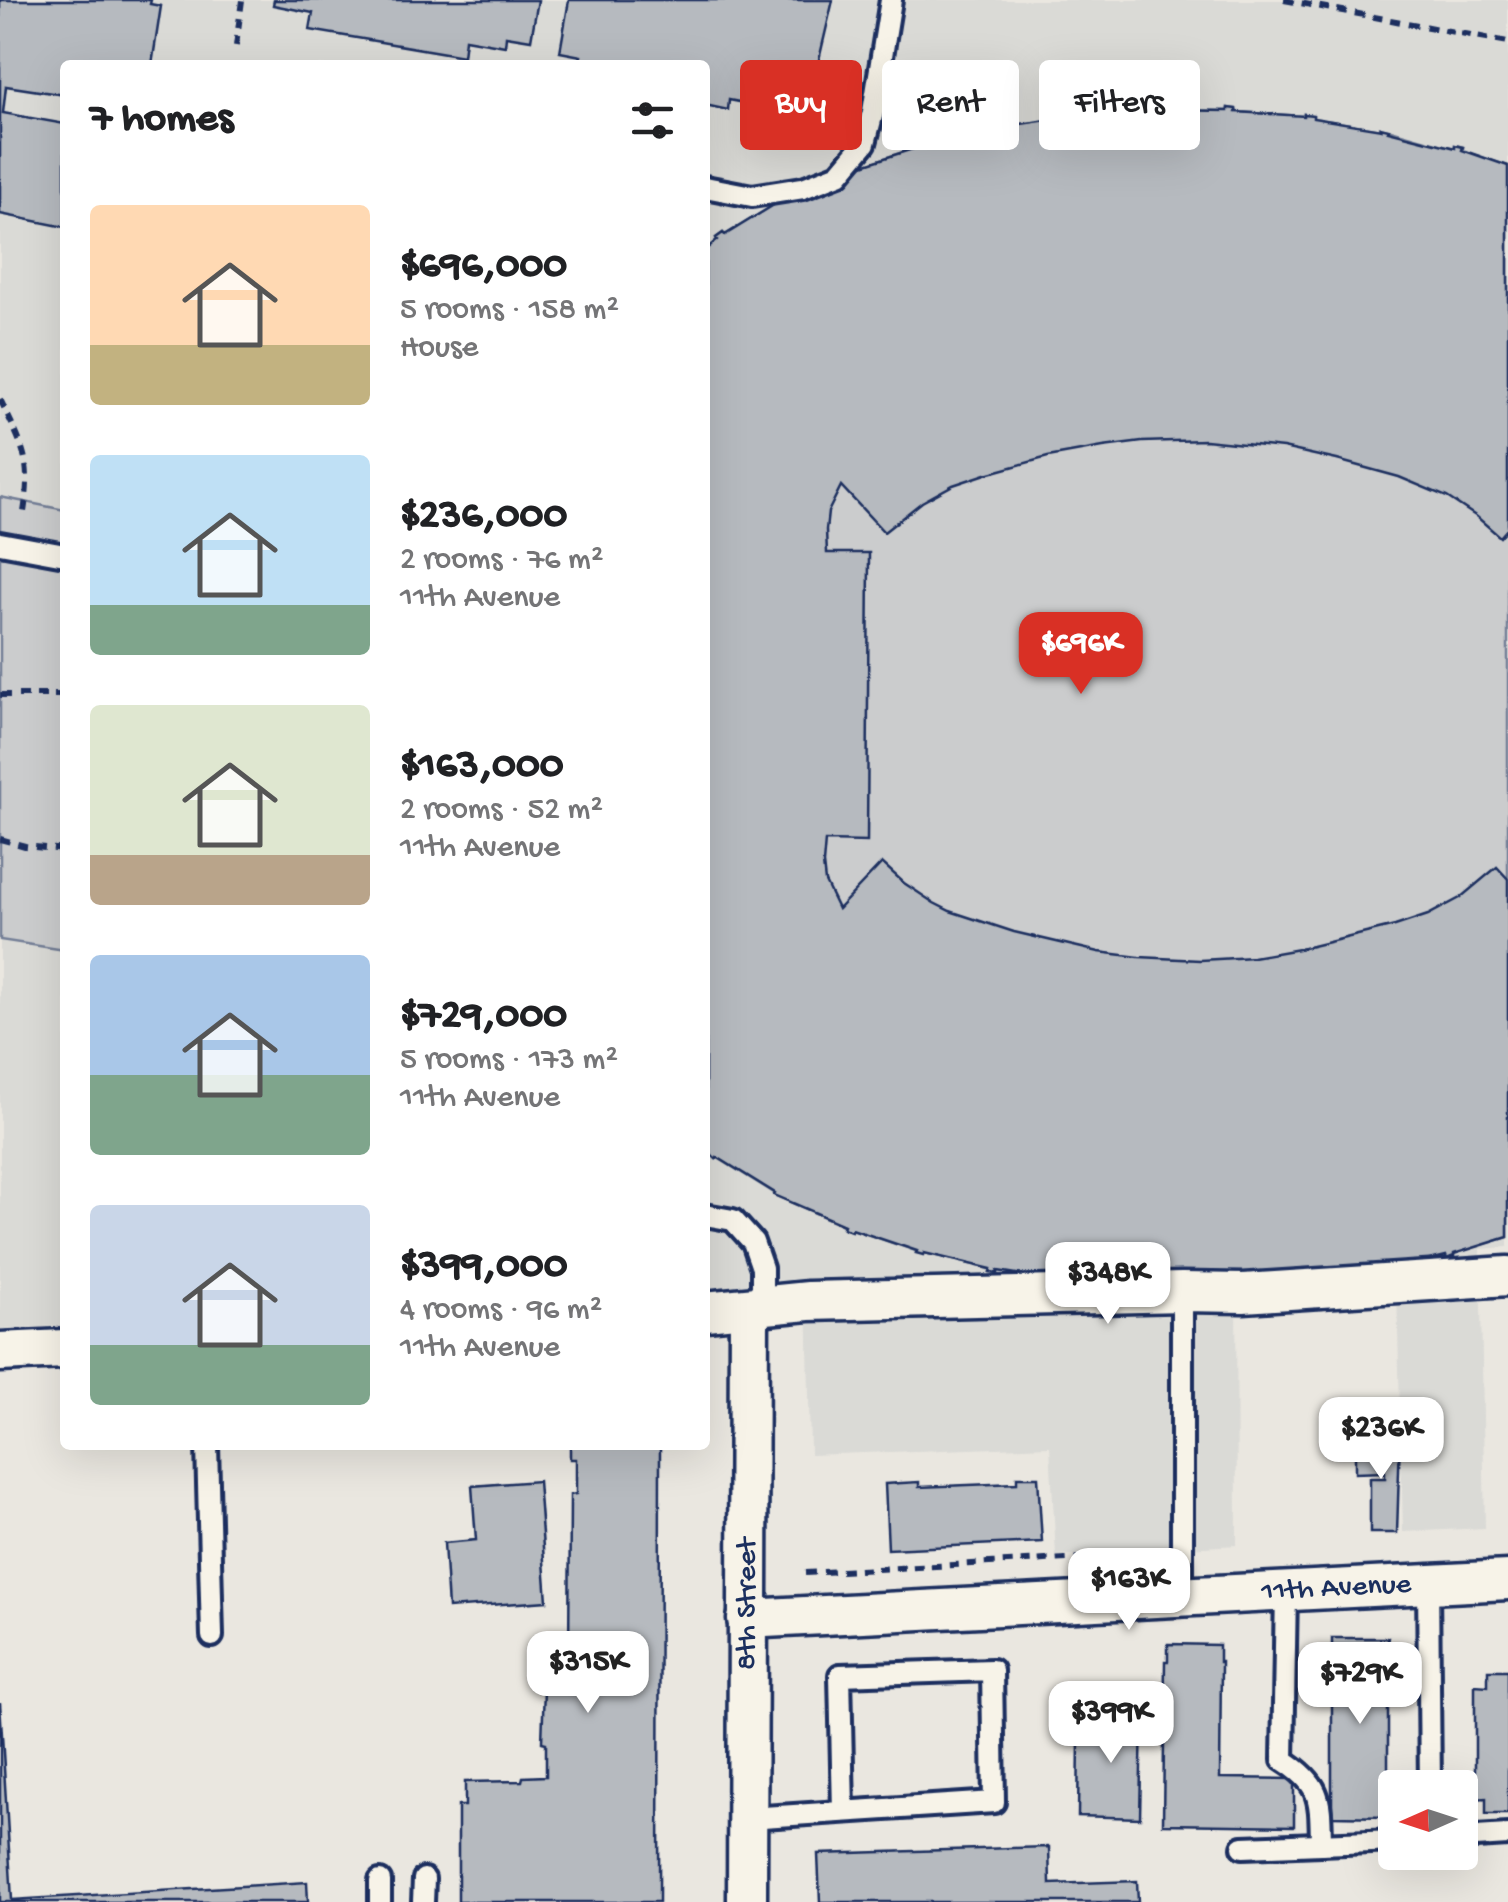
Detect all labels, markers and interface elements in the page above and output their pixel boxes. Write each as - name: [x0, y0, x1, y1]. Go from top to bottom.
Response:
- chip: Buy: [740, 60, 862, 150]
- chip: Rent: [882, 60, 1019, 150]
- chip: Filters: [1039, 60, 1200, 150]
- icon: filters: [625, 93, 680, 148]
- text: 7 homes: [90, 96, 233, 145]
- text: $696,000: [400, 243, 567, 292]
- icon: home: [170, 245, 290, 365]
- text: 5 rooms · 158 m²: [400, 292, 619, 330]
- text: House: [400, 330, 478, 368]
- text: $236,000: [400, 493, 567, 542]
- icon: home: [170, 495, 290, 615]
- text: 2 rooms · 76 m²: [400, 542, 603, 580]
- text: 11th Avenue: [400, 580, 560, 618]
- pin: $696K: [1011, 612, 1151, 697]
- text: $696K: [1041, 625, 1121, 663]
- text: $163,000: [400, 743, 564, 792]
- icon: home: [170, 745, 290, 865]
- text: 2 rooms · 52 m²: [400, 792, 603, 830]
- text: 11th Avenue: [400, 830, 560, 868]
- text: $729,000: [400, 993, 567, 1042]
- icon: home: [170, 995, 290, 1115]
- text: 5 rooms · 173 m²: [400, 1042, 618, 1080]
- text: 11th Avenue: [400, 1080, 560, 1118]
- pin: $348K: [1038, 1242, 1178, 1327]
- text: $399,000: [400, 1243, 568, 1292]
- icon: home: [170, 1245, 290, 1365]
- text: $348K: [1067, 1255, 1149, 1293]
- text: 4 rooms · 96 m²: [400, 1292, 602, 1330]
- text: 11th Avenue: [400, 1330, 560, 1368]
- pin: $236K: [1311, 1397, 1451, 1482]
- text: $236K: [1341, 1410, 1421, 1448]
- street label: 8th Street: [730, 1535, 766, 1670]
- pin: $163K: [1059, 1548, 1199, 1633]
- text: $163K: [1090, 1561, 1168, 1599]
- street label: 11th Avenue: [1259, 1567, 1413, 1610]
- pin: $315K: [518, 1631, 658, 1716]
- pin: $729K: [1290, 1642, 1430, 1727]
- text: $315K: [549, 1644, 627, 1682]
- text: $729K: [1320, 1655, 1400, 1693]
- pin: $399K: [1041, 1681, 1181, 1766]
- text: $399K: [1071, 1694, 1151, 1732]
- north arrow: [1378, 1770, 1478, 1870]
- map controls: [1378, 1770, 1478, 1870]

